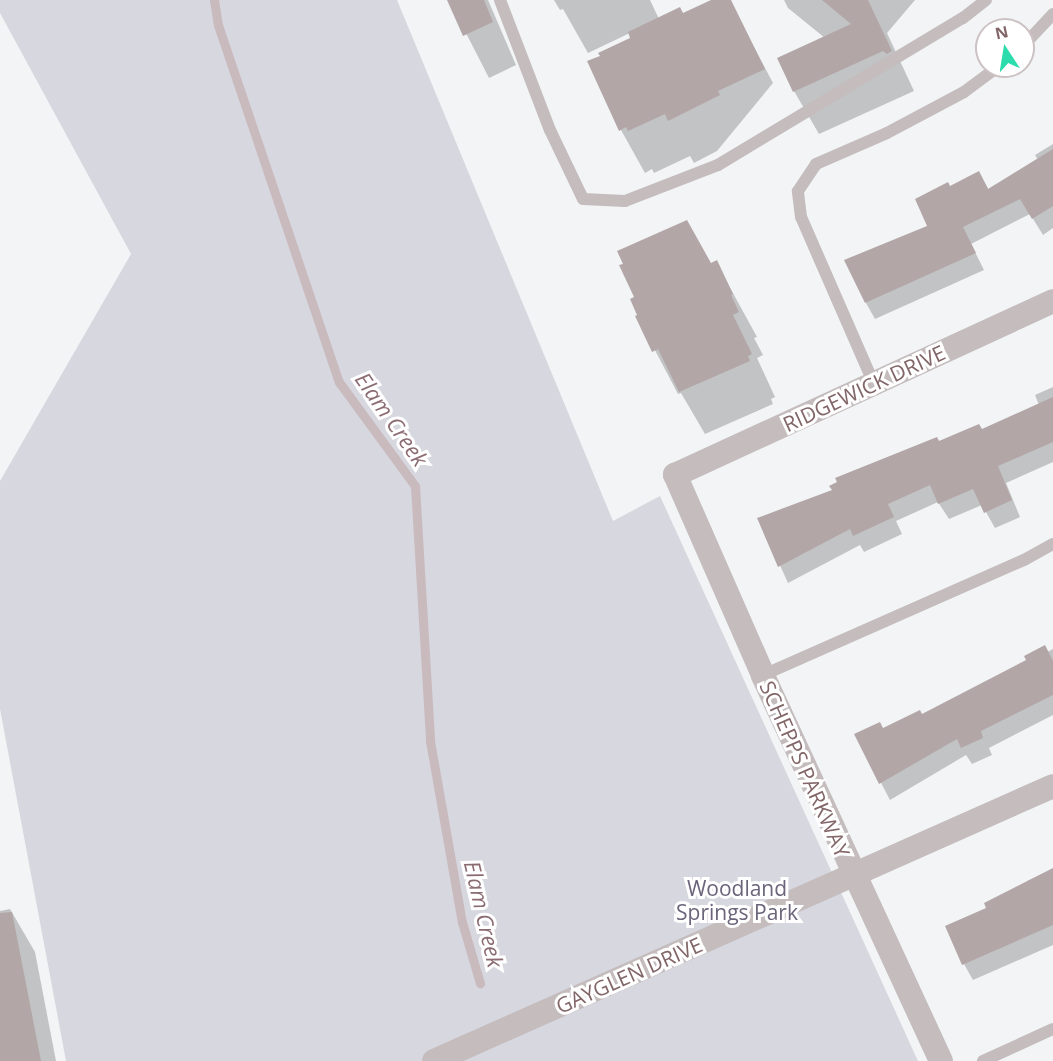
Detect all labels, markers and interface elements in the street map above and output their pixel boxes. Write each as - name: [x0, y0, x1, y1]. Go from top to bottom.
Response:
- north arrow: [975, 18, 1035, 78]
- text: N: [993, 20, 1010, 44]
- street label: RIDGEWICK DRIVE: [779, 339, 949, 437]
- water label: Elam Creek: [350, 367, 434, 471]
- street label: SCHEPPS PARKWAY: [755, 677, 855, 861]
- water label: Elam Creek: [459, 858, 509, 970]
- park label: Woodland Springs Park: [676, 875, 798, 925]
- street label: GAYGLEN DRIVE: [552, 931, 706, 1019]

